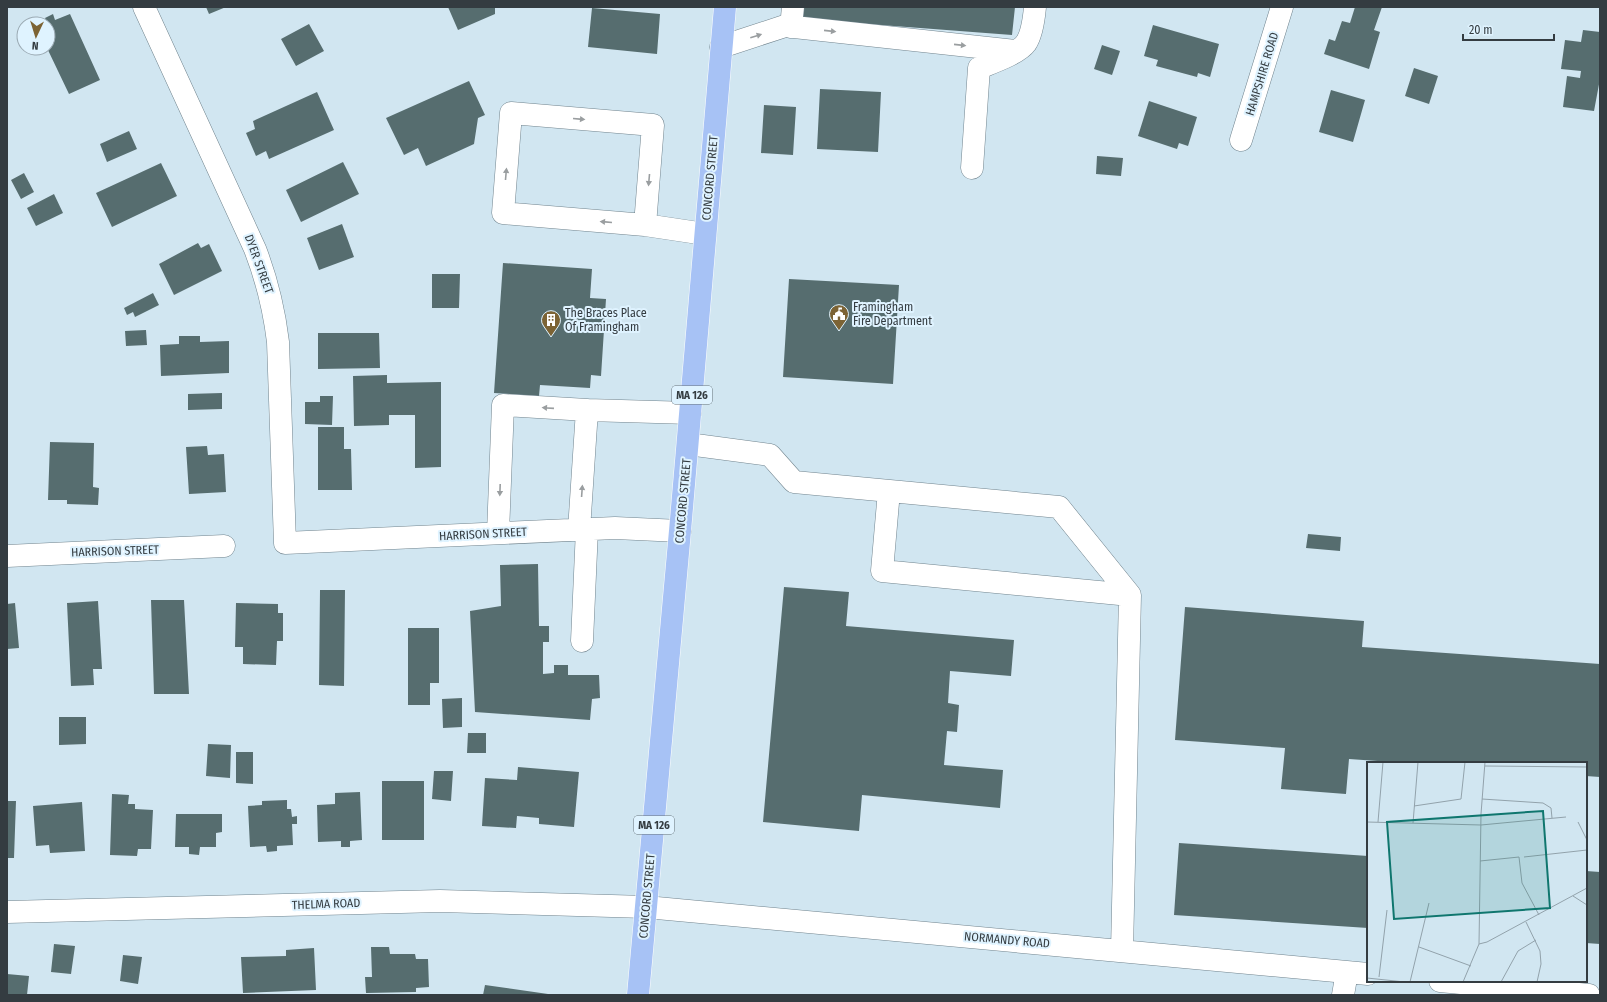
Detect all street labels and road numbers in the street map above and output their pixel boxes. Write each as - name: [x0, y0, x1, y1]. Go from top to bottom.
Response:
- street label: HAMPSHIRE ROAD: [1243, 30, 1281, 117]
- street label: CONCORD STREET: [699, 135, 721, 221]
- street label: DYER STREET: [242, 232, 276, 296]
- road number: MA 126: [672, 386, 712, 404]
- street label: CONCORD STREET: [672, 458, 694, 544]
- street label: HARRISON STREET: [439, 525, 528, 543]
- street label: HARRISON STREET: [71, 542, 160, 560]
- road number: MA 126: [634, 816, 674, 834]
- street label: CONCORD STREET: [636, 853, 658, 939]
- street label: THELMA ROAD: [292, 896, 360, 912]
- street label: NORMANDY ROAD: [964, 929, 1050, 951]

